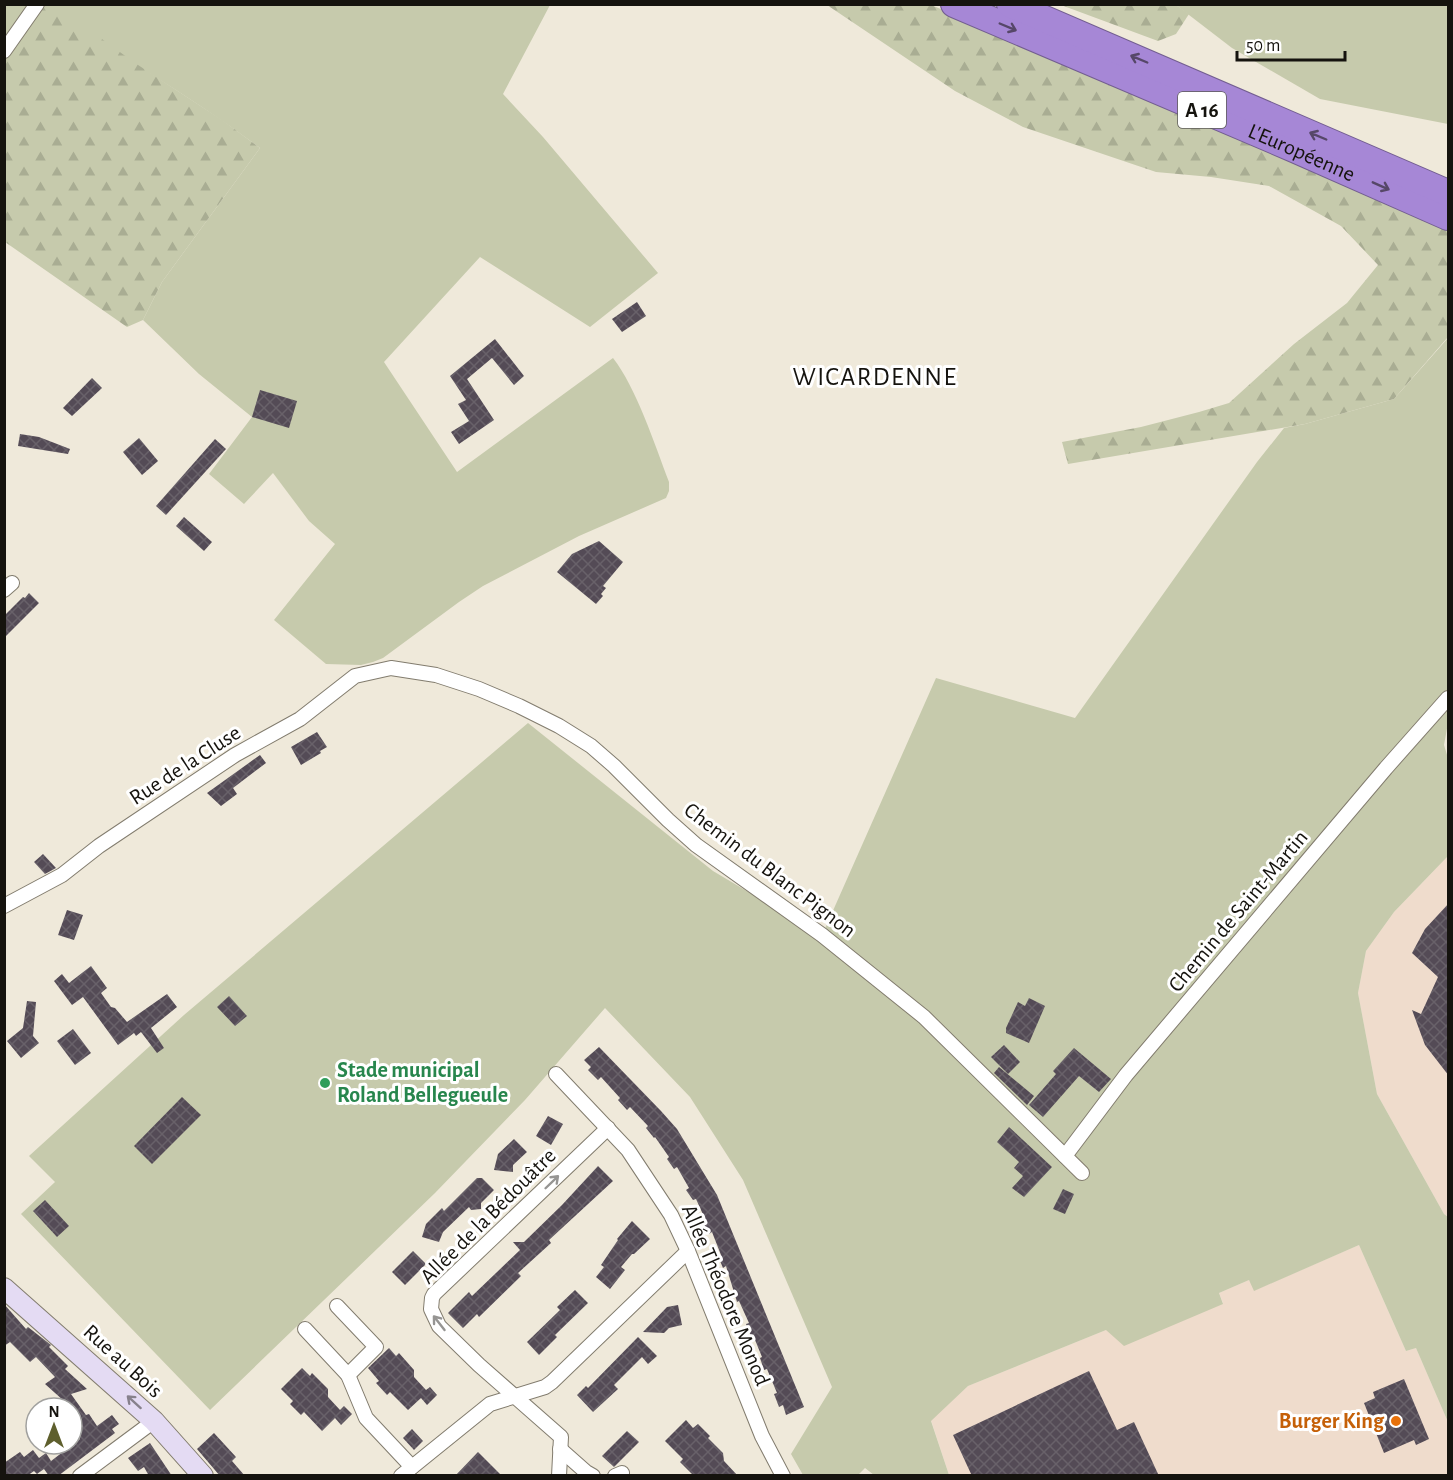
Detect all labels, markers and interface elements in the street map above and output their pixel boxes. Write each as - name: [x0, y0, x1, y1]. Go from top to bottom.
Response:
- one-way arrow: [998, 22, 1017, 33]
- scale bar: [1237, 24, 1345, 62]
- text: 50 m: [1246, 37, 1280, 55]
- one-way arrow: [1130, 53, 1148, 65]
- road number: A 16: [1178, 92, 1226, 128]
- street label: L'Européenne: [1245, 120, 1358, 185]
- one-way arrow: [1309, 130, 1328, 141]
- one-way arrow: [1371, 181, 1389, 192]
- district label: WICARDENNE: [792, 364, 958, 390]
- street label: Rue de la Cluse: [126, 721, 244, 809]
- street label: Chemin du Blanc Pignon: [680, 798, 860, 942]
- street label: Chemin de Saint-Martin: [1164, 826, 1312, 996]
- place label: Stade municipal Roland Bellegueule: [337, 1059, 508, 1106]
- marker: Stade municipal Roland Bellegueule: [318, 1076, 332, 1090]
- street label: Allée de la Bédouâtre: [416, 1144, 560, 1288]
- one-way arrow: [544, 1175, 559, 1189]
- street label: Allée Théodore Monod: [678, 1201, 774, 1389]
- one-way arrow: [432, 1316, 445, 1332]
- street label: Rue au Bois: [79, 1320, 167, 1402]
- north arrow: [24, 1396, 84, 1456]
- one-way arrow: [127, 1396, 142, 1410]
- text: N: [48, 1404, 60, 1420]
- place label: Burger King: [1279, 1410, 1385, 1432]
- marker: Burger King: [1389, 1414, 1403, 1428]

